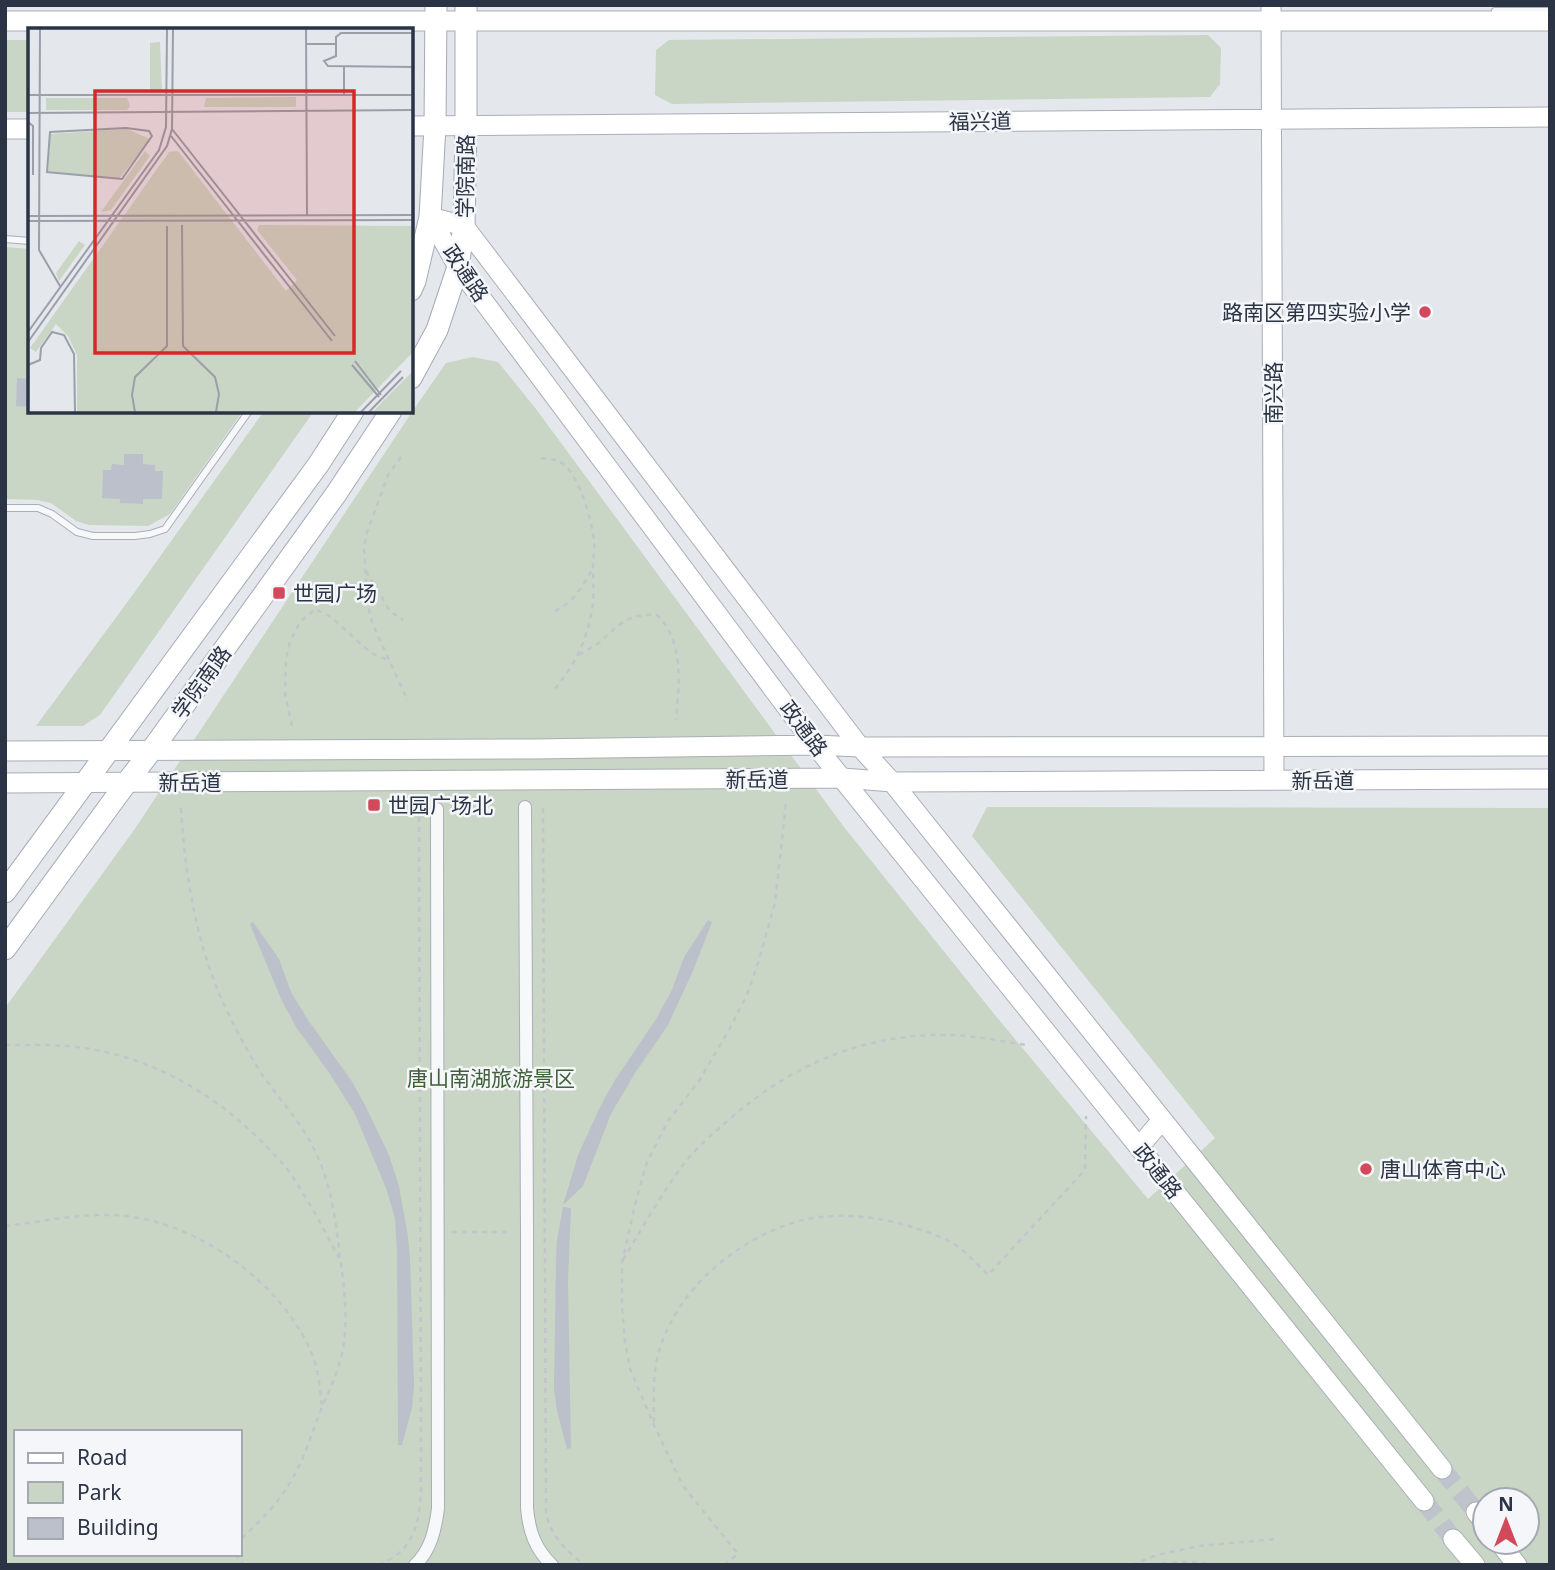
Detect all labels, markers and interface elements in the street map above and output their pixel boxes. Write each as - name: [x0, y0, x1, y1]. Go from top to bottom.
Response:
- inset map: [28, 28, 413, 413]
- street label: 福兴道: [948, 106, 1012, 136]
- street label: 学院南路: [450, 134, 480, 218]
- street label: 政通路: [437, 239, 495, 307]
- place label: 路南区第四实验小学: [1222, 298, 1411, 326]
- marker: 路南区第四实验小学: [1417, 304, 1433, 320]
- street label: 南兴路: [1259, 362, 1287, 425]
- place label: 世园广场: [293, 579, 377, 607]
- marker: 世园广场: [271, 585, 287, 601]
- street label: 学院南路: [165, 640, 237, 724]
- street label: 政通路: [774, 694, 834, 762]
- street label: 新岳道: [726, 765, 789, 793]
- street label: 新岳道: [1292, 766, 1355, 794]
- street label: 新岳道: [159, 768, 222, 796]
- place label: 世园广场北: [388, 791, 493, 819]
- marker: 世园广场北: [366, 797, 382, 813]
- park label: 唐山南湖旅游景区: [407, 1064, 575, 1092]
- street label: 政通路: [1127, 1138, 1189, 1204]
- place label: 唐山体育中心: [1380, 1155, 1506, 1183]
- marker: 唐山体育中心: [1358, 1161, 1374, 1177]
- legend: [14, 1430, 242, 1556]
- text: Road: [77, 1443, 127, 1471]
- text: Park: [77, 1478, 122, 1506]
- north arrow: [1471, 1486, 1541, 1556]
- text: N: [1498, 1491, 1514, 1517]
- text: Building: [77, 1513, 159, 1541]

